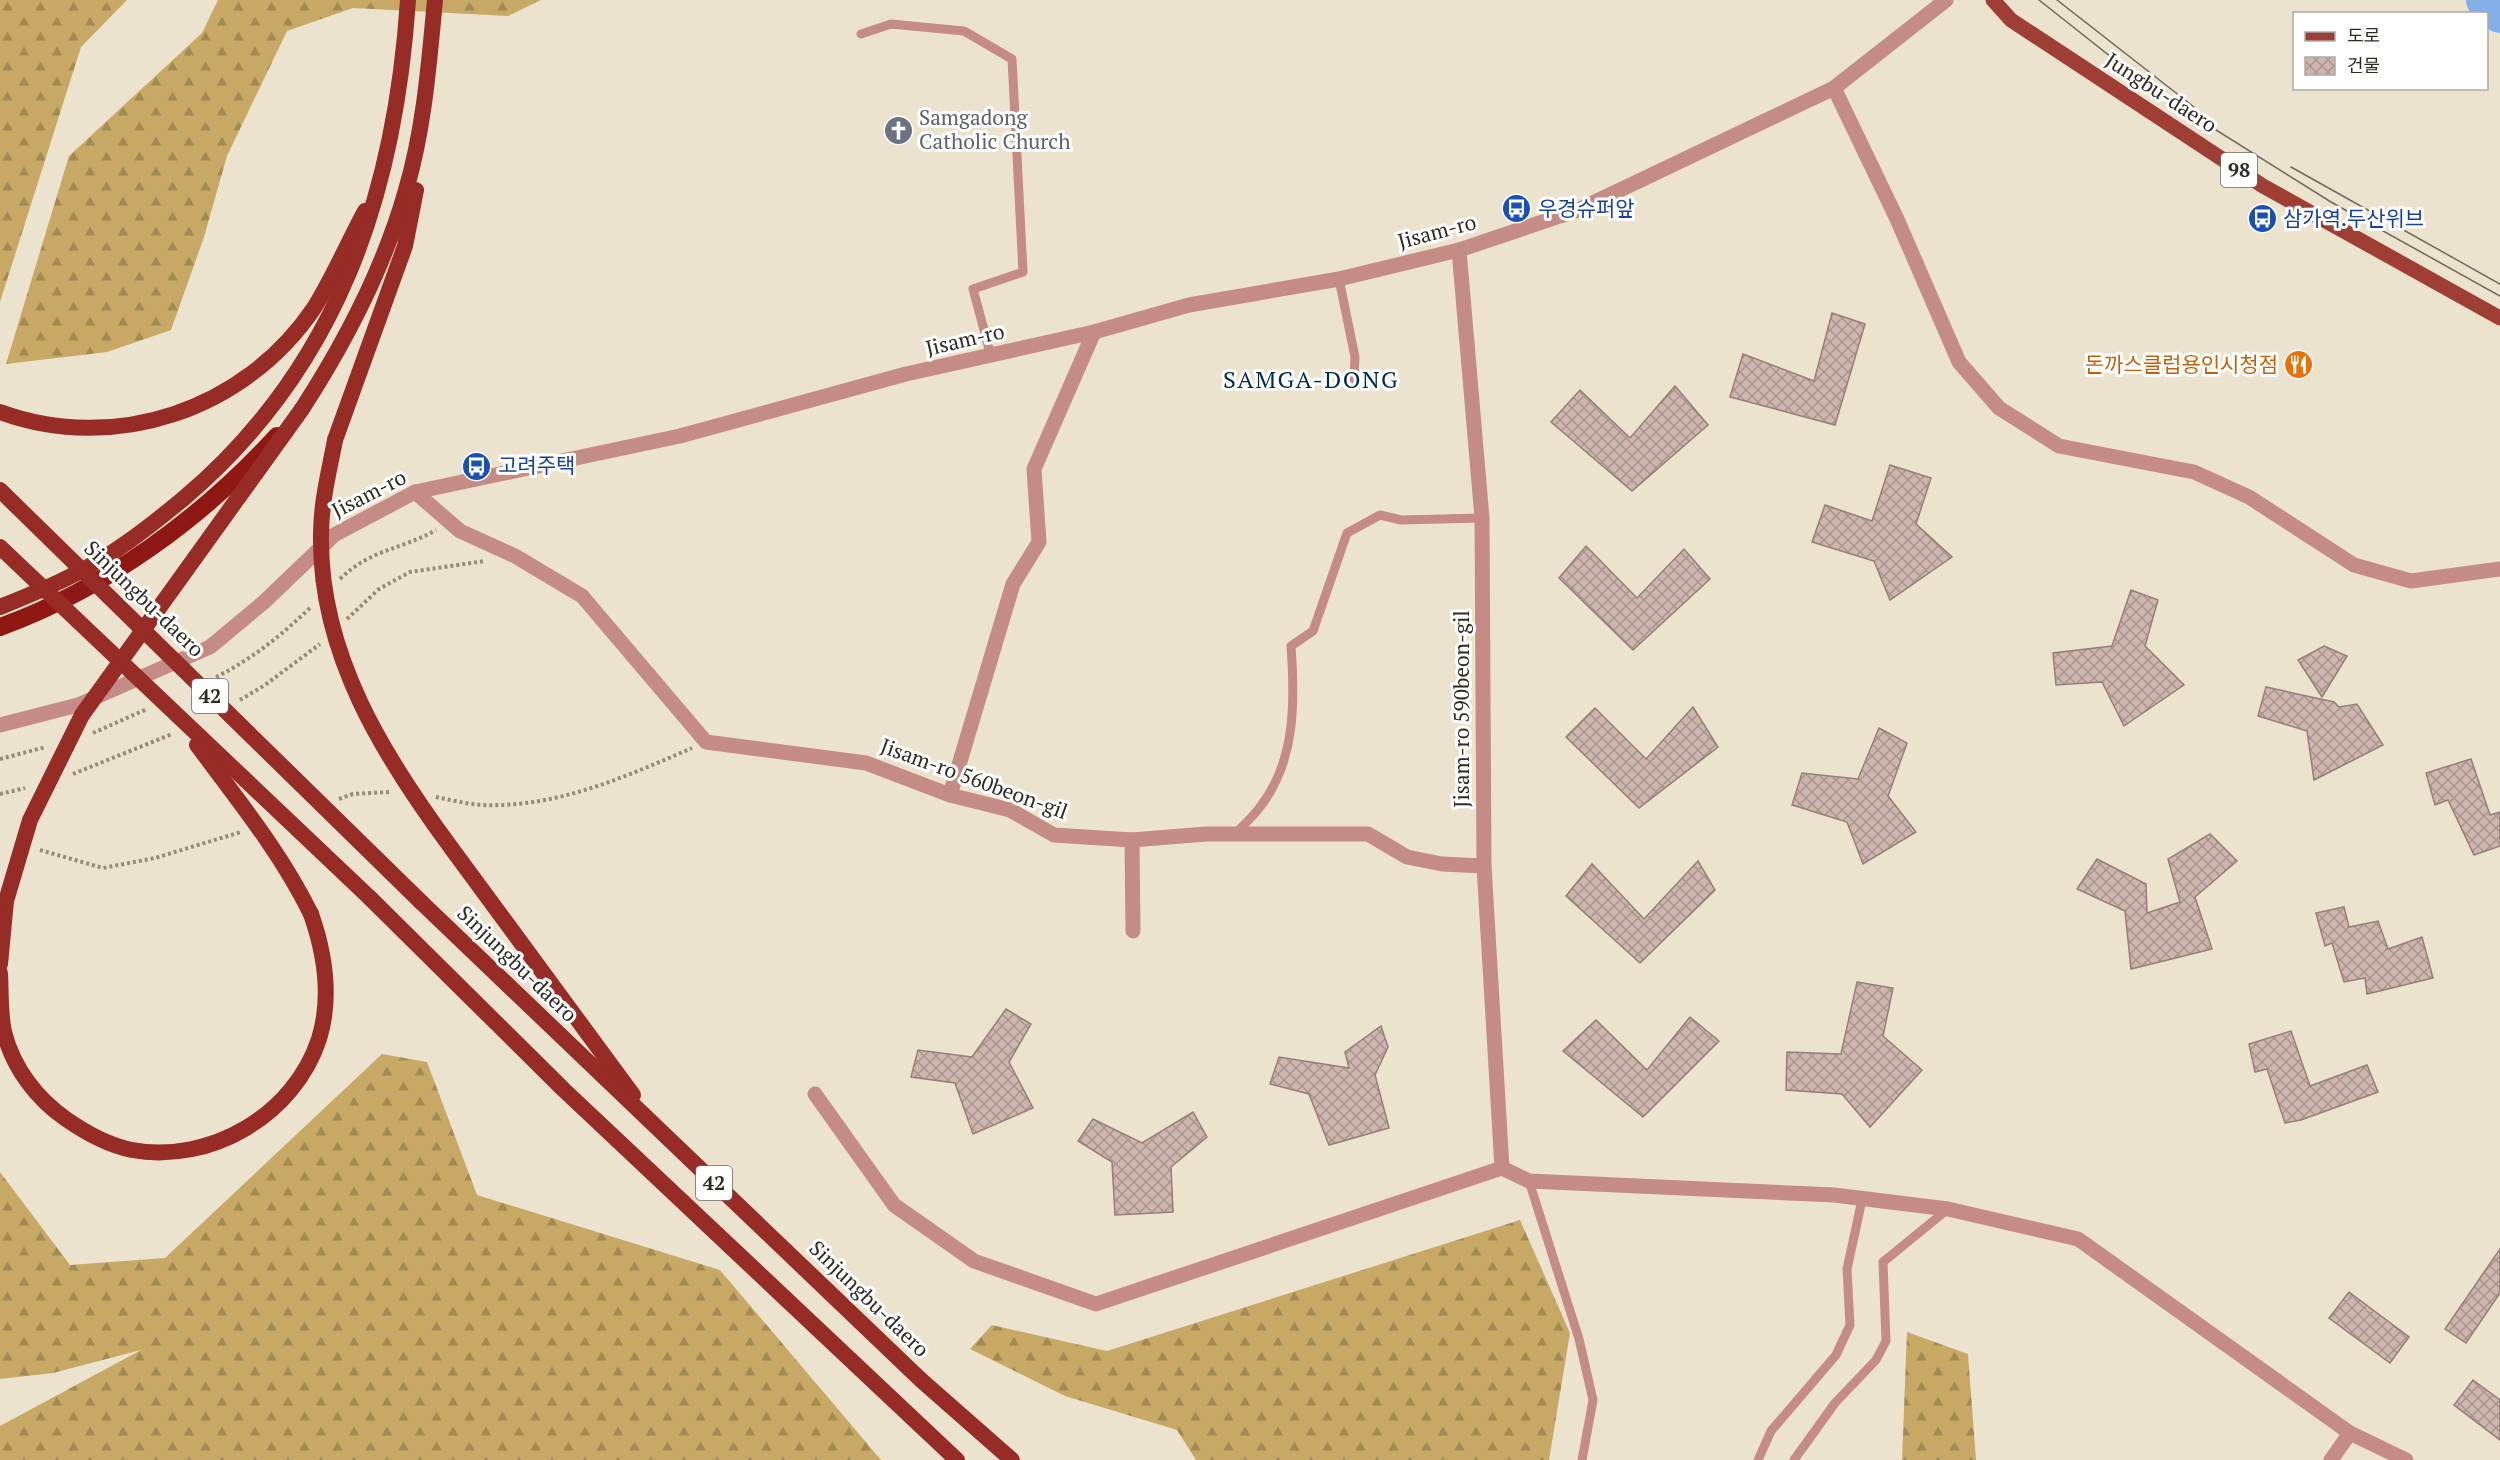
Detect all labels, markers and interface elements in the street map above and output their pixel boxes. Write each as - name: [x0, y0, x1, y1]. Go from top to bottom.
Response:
- legend: [2293, 12, 2488, 90]
- text: 도로: [2347, 23, 2380, 47]
- street label: Jungbu-daero: [2100, 46, 2223, 139]
- text: 건물: [2347, 53, 2380, 77]
- place label: Samgadong Catholic Church: [919, 103, 1070, 155]
- church icon: Samgadong Catholic Church: [882, 114, 914, 146]
- road number: 98: [2221, 153, 2257, 187]
- bus stop icon: 우경슈퍼앞: [1501, 193, 1533, 225]
- place label: 우경슈퍼앞: [1538, 194, 1635, 222]
- bus stop icon: 삼가역.두산위브: [2246, 203, 2278, 235]
- place label: 삼가역.두산위브: [2283, 204, 2424, 232]
- street label: Jisam-ro: [1395, 207, 1479, 255]
- street label: Jisam-ro: [923, 316, 1007, 362]
- restaurant icon: 돈까스클럽용인시청점: [2283, 349, 2315, 381]
- place label: 돈까스클럽용인시청점: [2085, 350, 2278, 378]
- district label: SAMGA-DONG: [1223, 363, 1399, 395]
- bus stop icon: 고려주택: [461, 450, 493, 482]
- place label: 고려주택: [498, 451, 575, 479]
- street label: Jisam-ro: [327, 462, 411, 524]
- street label: Sinjungbu-daero: [79, 534, 211, 663]
- street label: Jisam-ro 590beon-gil: [1447, 610, 1475, 808]
- road number: 42: [192, 679, 228, 713]
- street label: Jisam-ro 560beon-gil: [877, 731, 1072, 825]
- street label: Sinjungbu-daero: [452, 899, 584, 1028]
- road number: 42: [696, 1166, 732, 1200]
- street label: Sinjungbu-daero: [804, 1234, 936, 1363]

